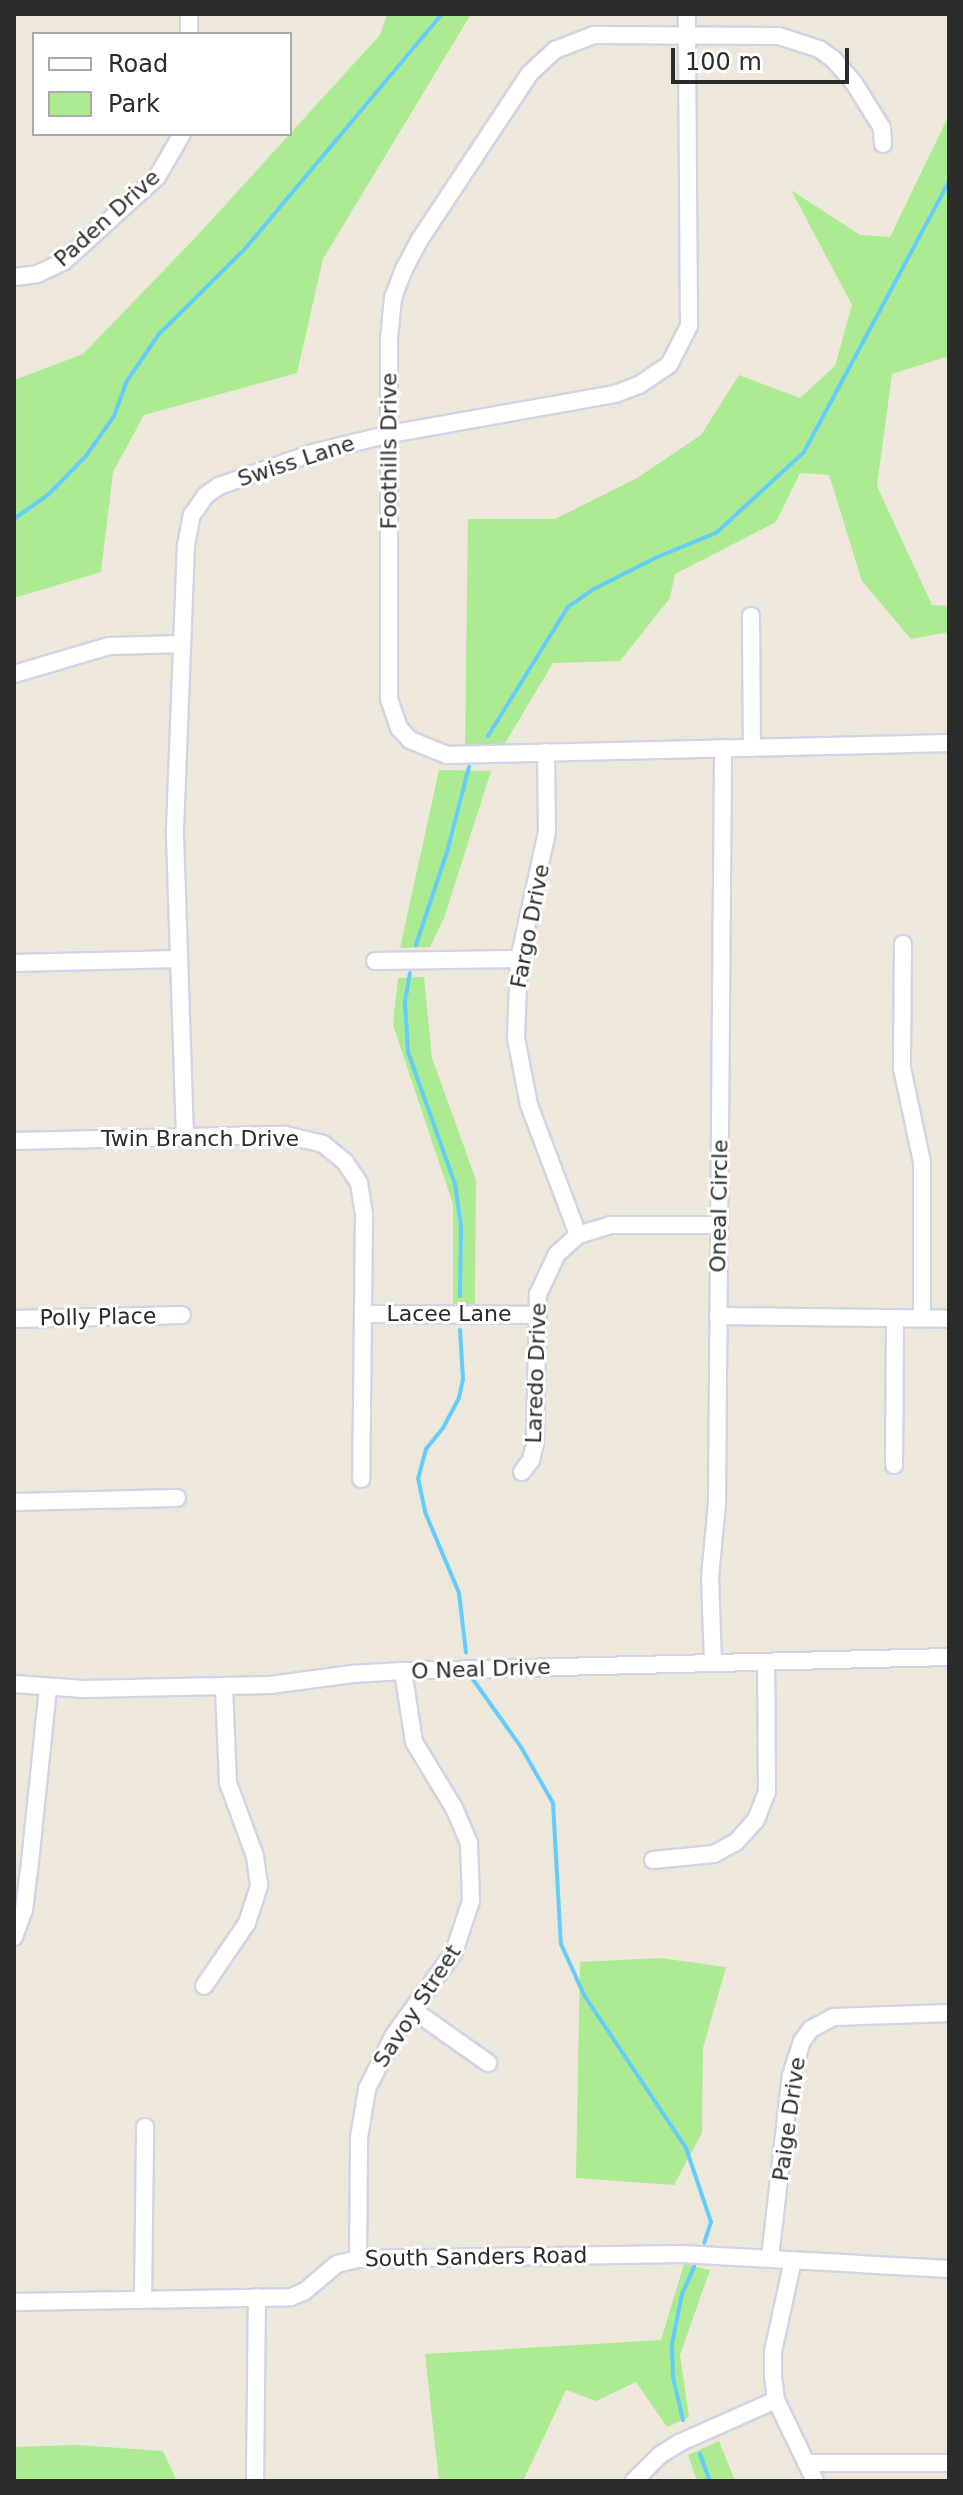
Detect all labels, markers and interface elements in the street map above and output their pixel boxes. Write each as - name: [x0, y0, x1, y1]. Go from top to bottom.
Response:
- legend: [32, 32, 292, 136]
- scale bar: [675, 32, 853, 82]
- text: 100 m: [685, 48, 762, 76]
- text: Road: [108, 50, 168, 78]
- text: Park: [108, 90, 160, 118]
- street label: Paden Drive: [49, 164, 165, 272]
- street label: Foothills Drive: [376, 373, 402, 529]
- street label: Swiss Lane: [234, 430, 358, 492]
- street label: Fargo Drive: [505, 862, 555, 990]
- street label: Twin Branch Drive: [101, 1126, 299, 1152]
- street label: Oneal Circle: [705, 1139, 733, 1273]
- street label: Lacee Lane: [386, 1301, 512, 1327]
- street label: Laredo Drive: [520, 1302, 552, 1444]
- street label: Polly Place: [39, 1303, 157, 1331]
- street label: O Neal Drive: [411, 1653, 551, 1685]
- street label: Savoy Street: [368, 1940, 466, 2072]
- street label: Paige Drive: [767, 2055, 811, 2183]
- street label: South Sanders Road: [365, 2242, 587, 2272]

